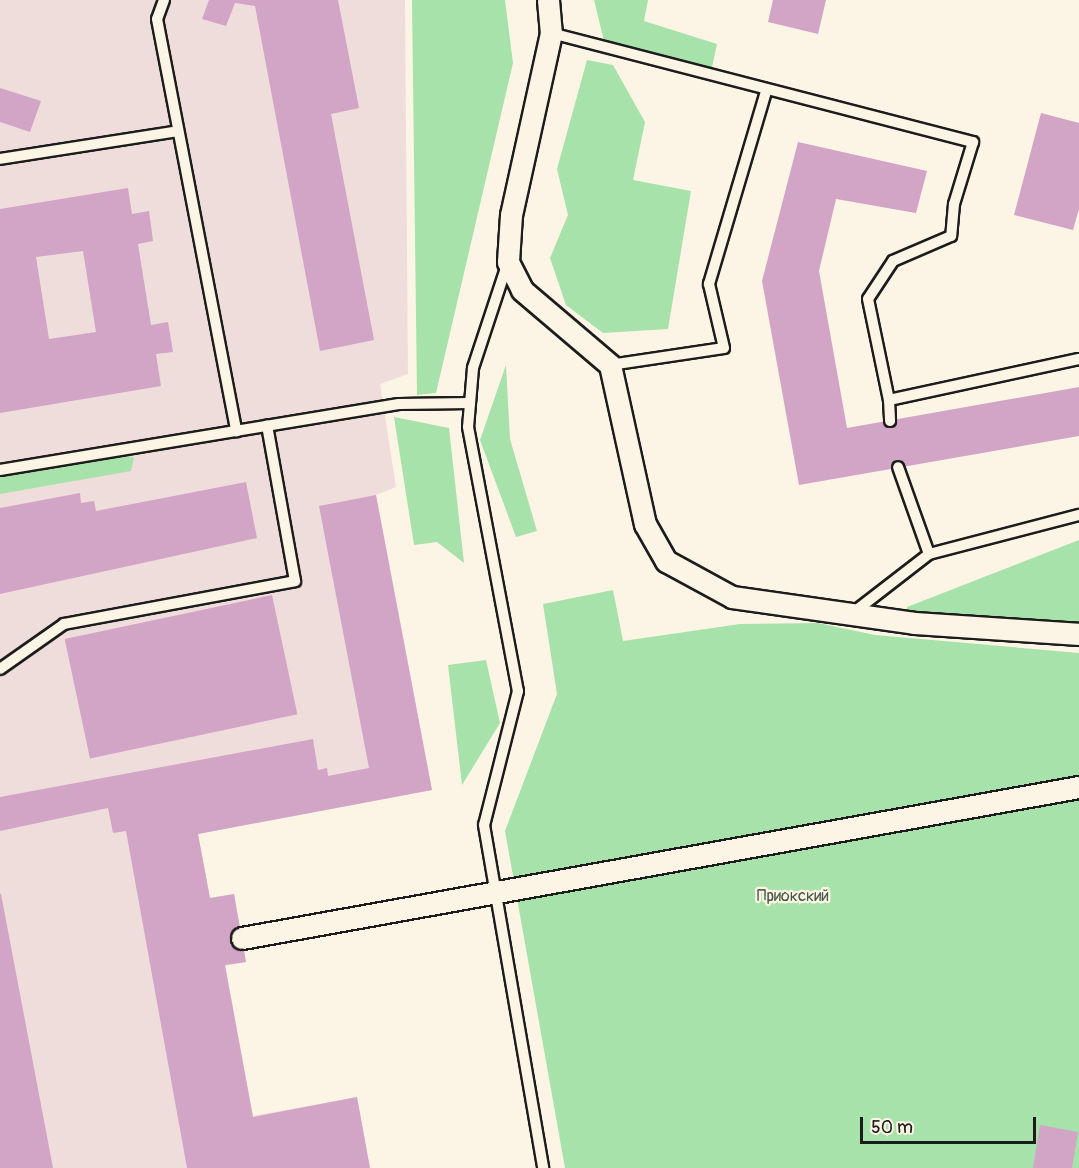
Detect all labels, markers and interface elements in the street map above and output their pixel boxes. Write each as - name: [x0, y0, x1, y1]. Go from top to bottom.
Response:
- park label: Приокский: [757, 886, 829, 906]
- scale bar: [863, 1105, 1038, 1143]
- text: 50 m: [871, 1116, 913, 1139]

